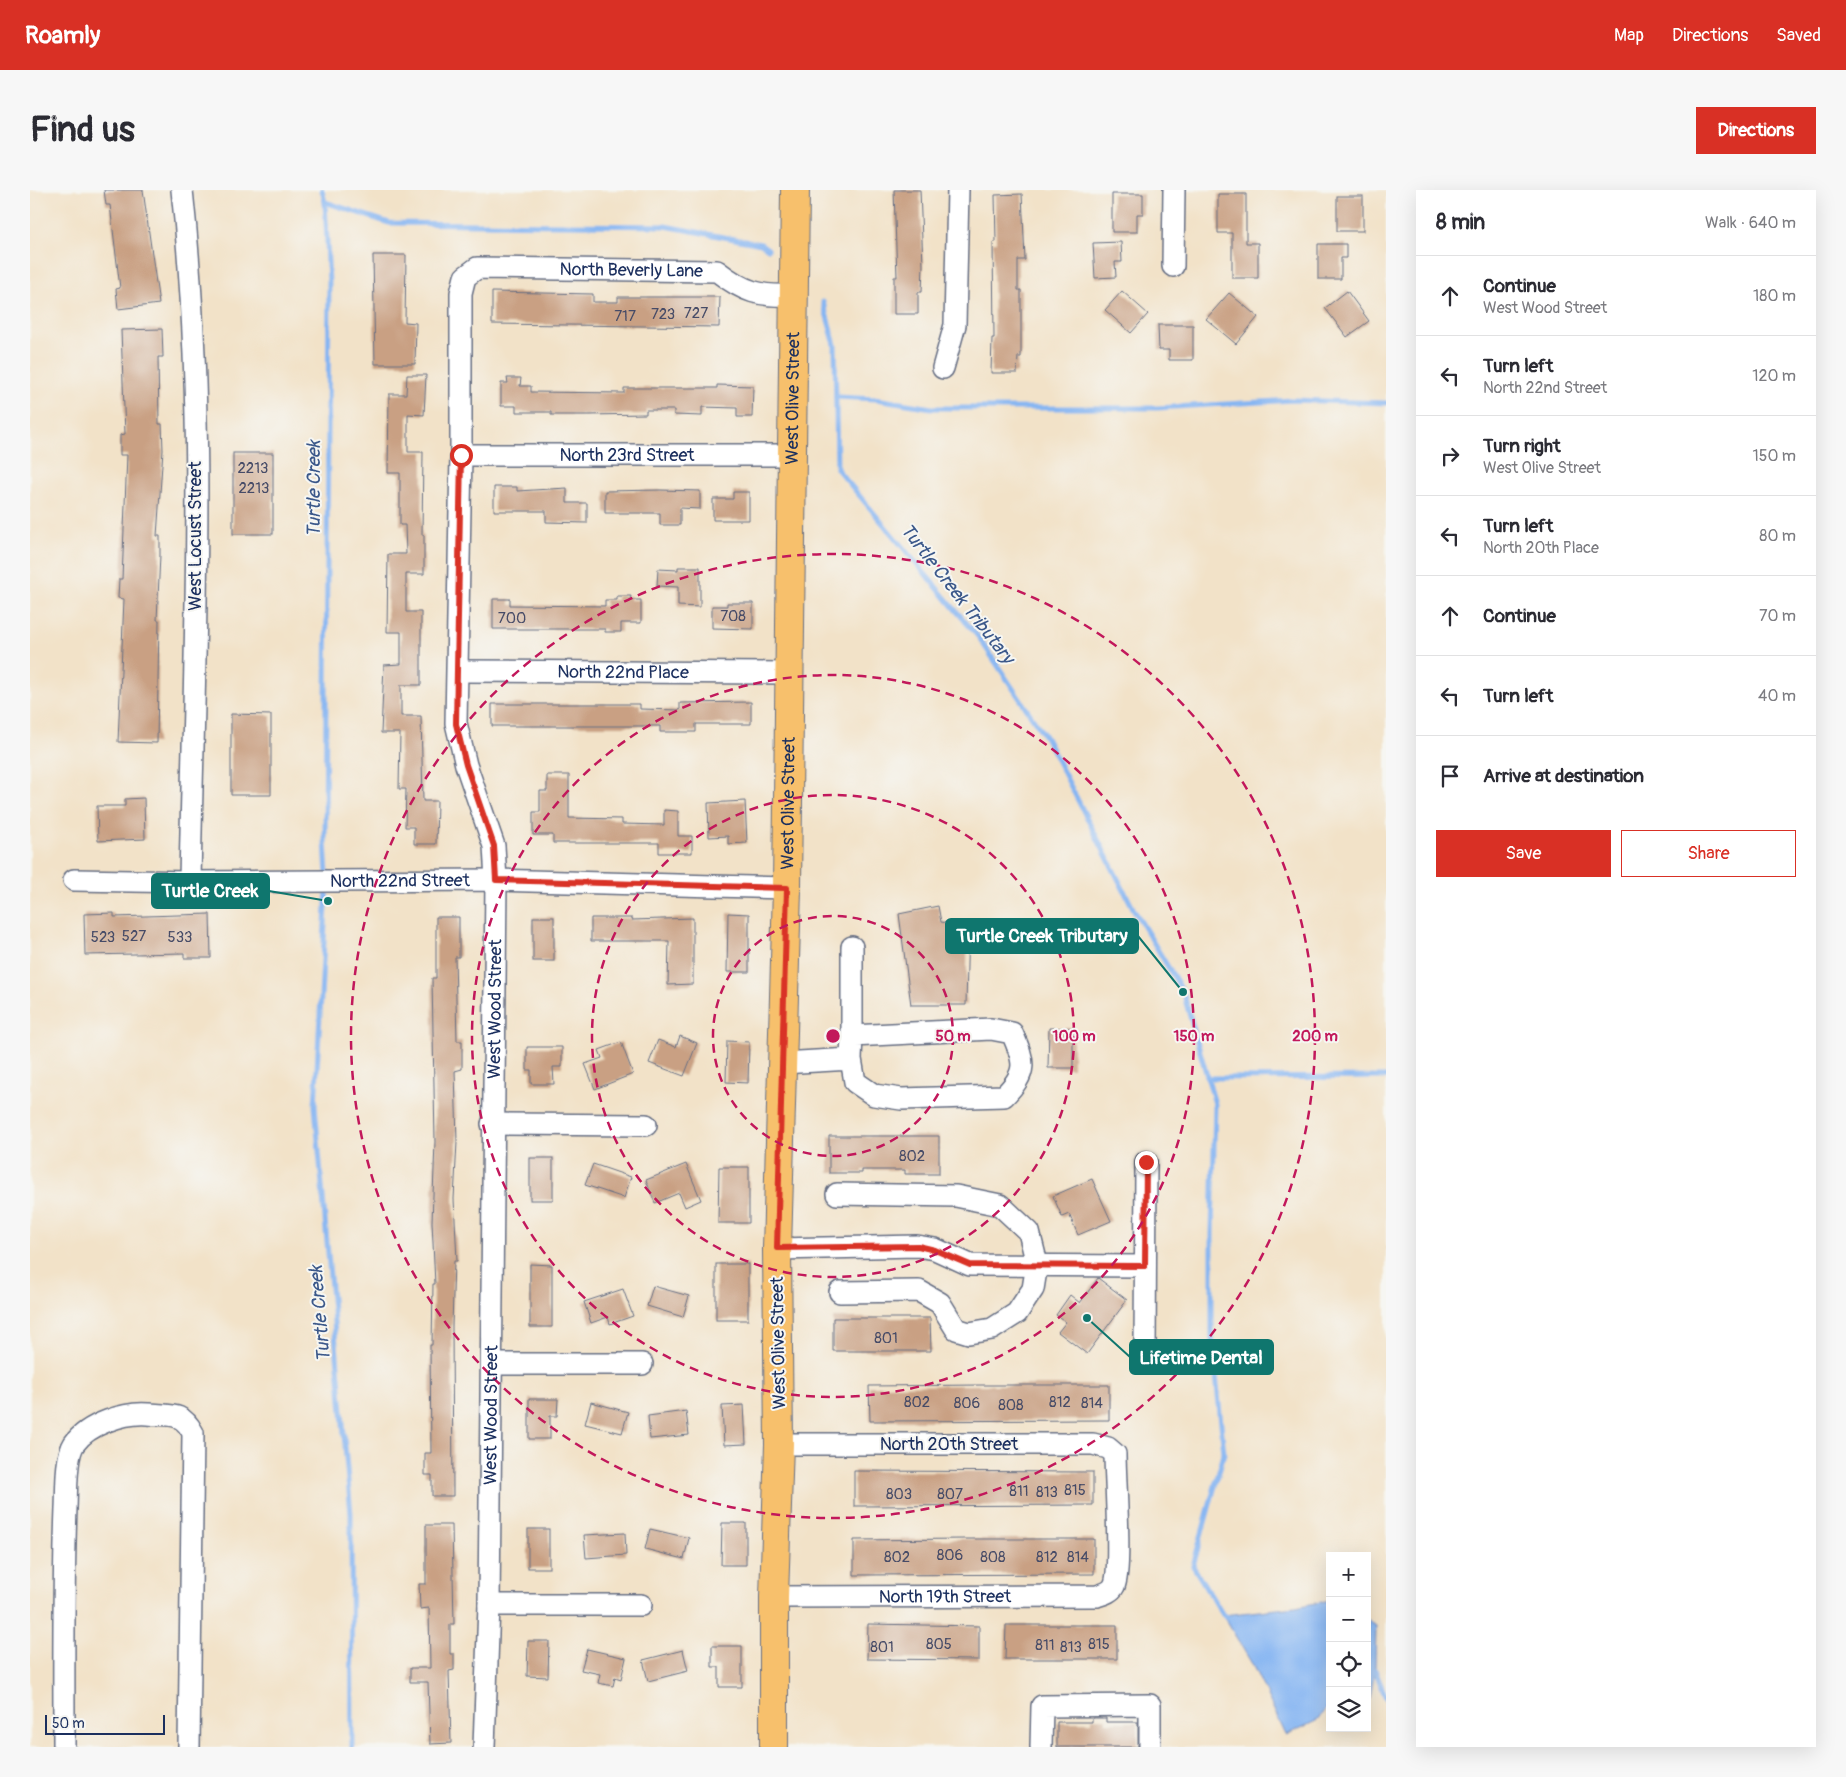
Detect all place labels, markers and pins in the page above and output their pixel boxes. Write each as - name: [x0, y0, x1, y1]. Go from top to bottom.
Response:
- callout: Turtle Creek: [152, 874, 269, 908]
- callout: Turtle Creek Tributary: [946, 919, 1138, 953]
- centre of rings: [824, 1027, 842, 1045]
- callout: Lifetime Dental: [1130, 1340, 1273, 1374]

